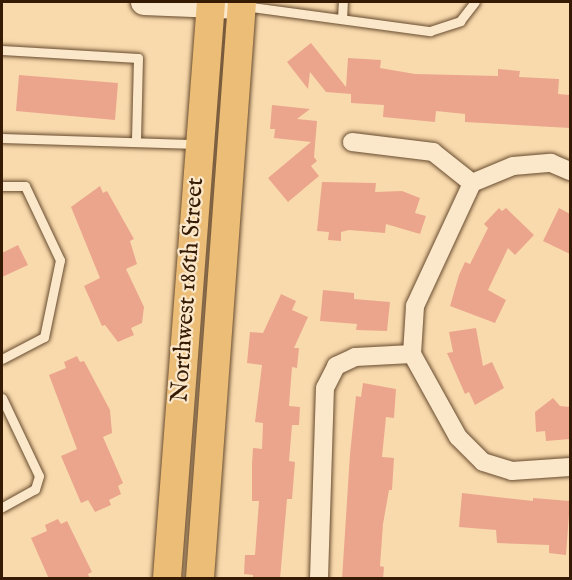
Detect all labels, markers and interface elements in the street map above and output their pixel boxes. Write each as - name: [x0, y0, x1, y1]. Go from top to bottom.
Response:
- street label: Northwest 186th Street: [166, 177, 210, 403]

